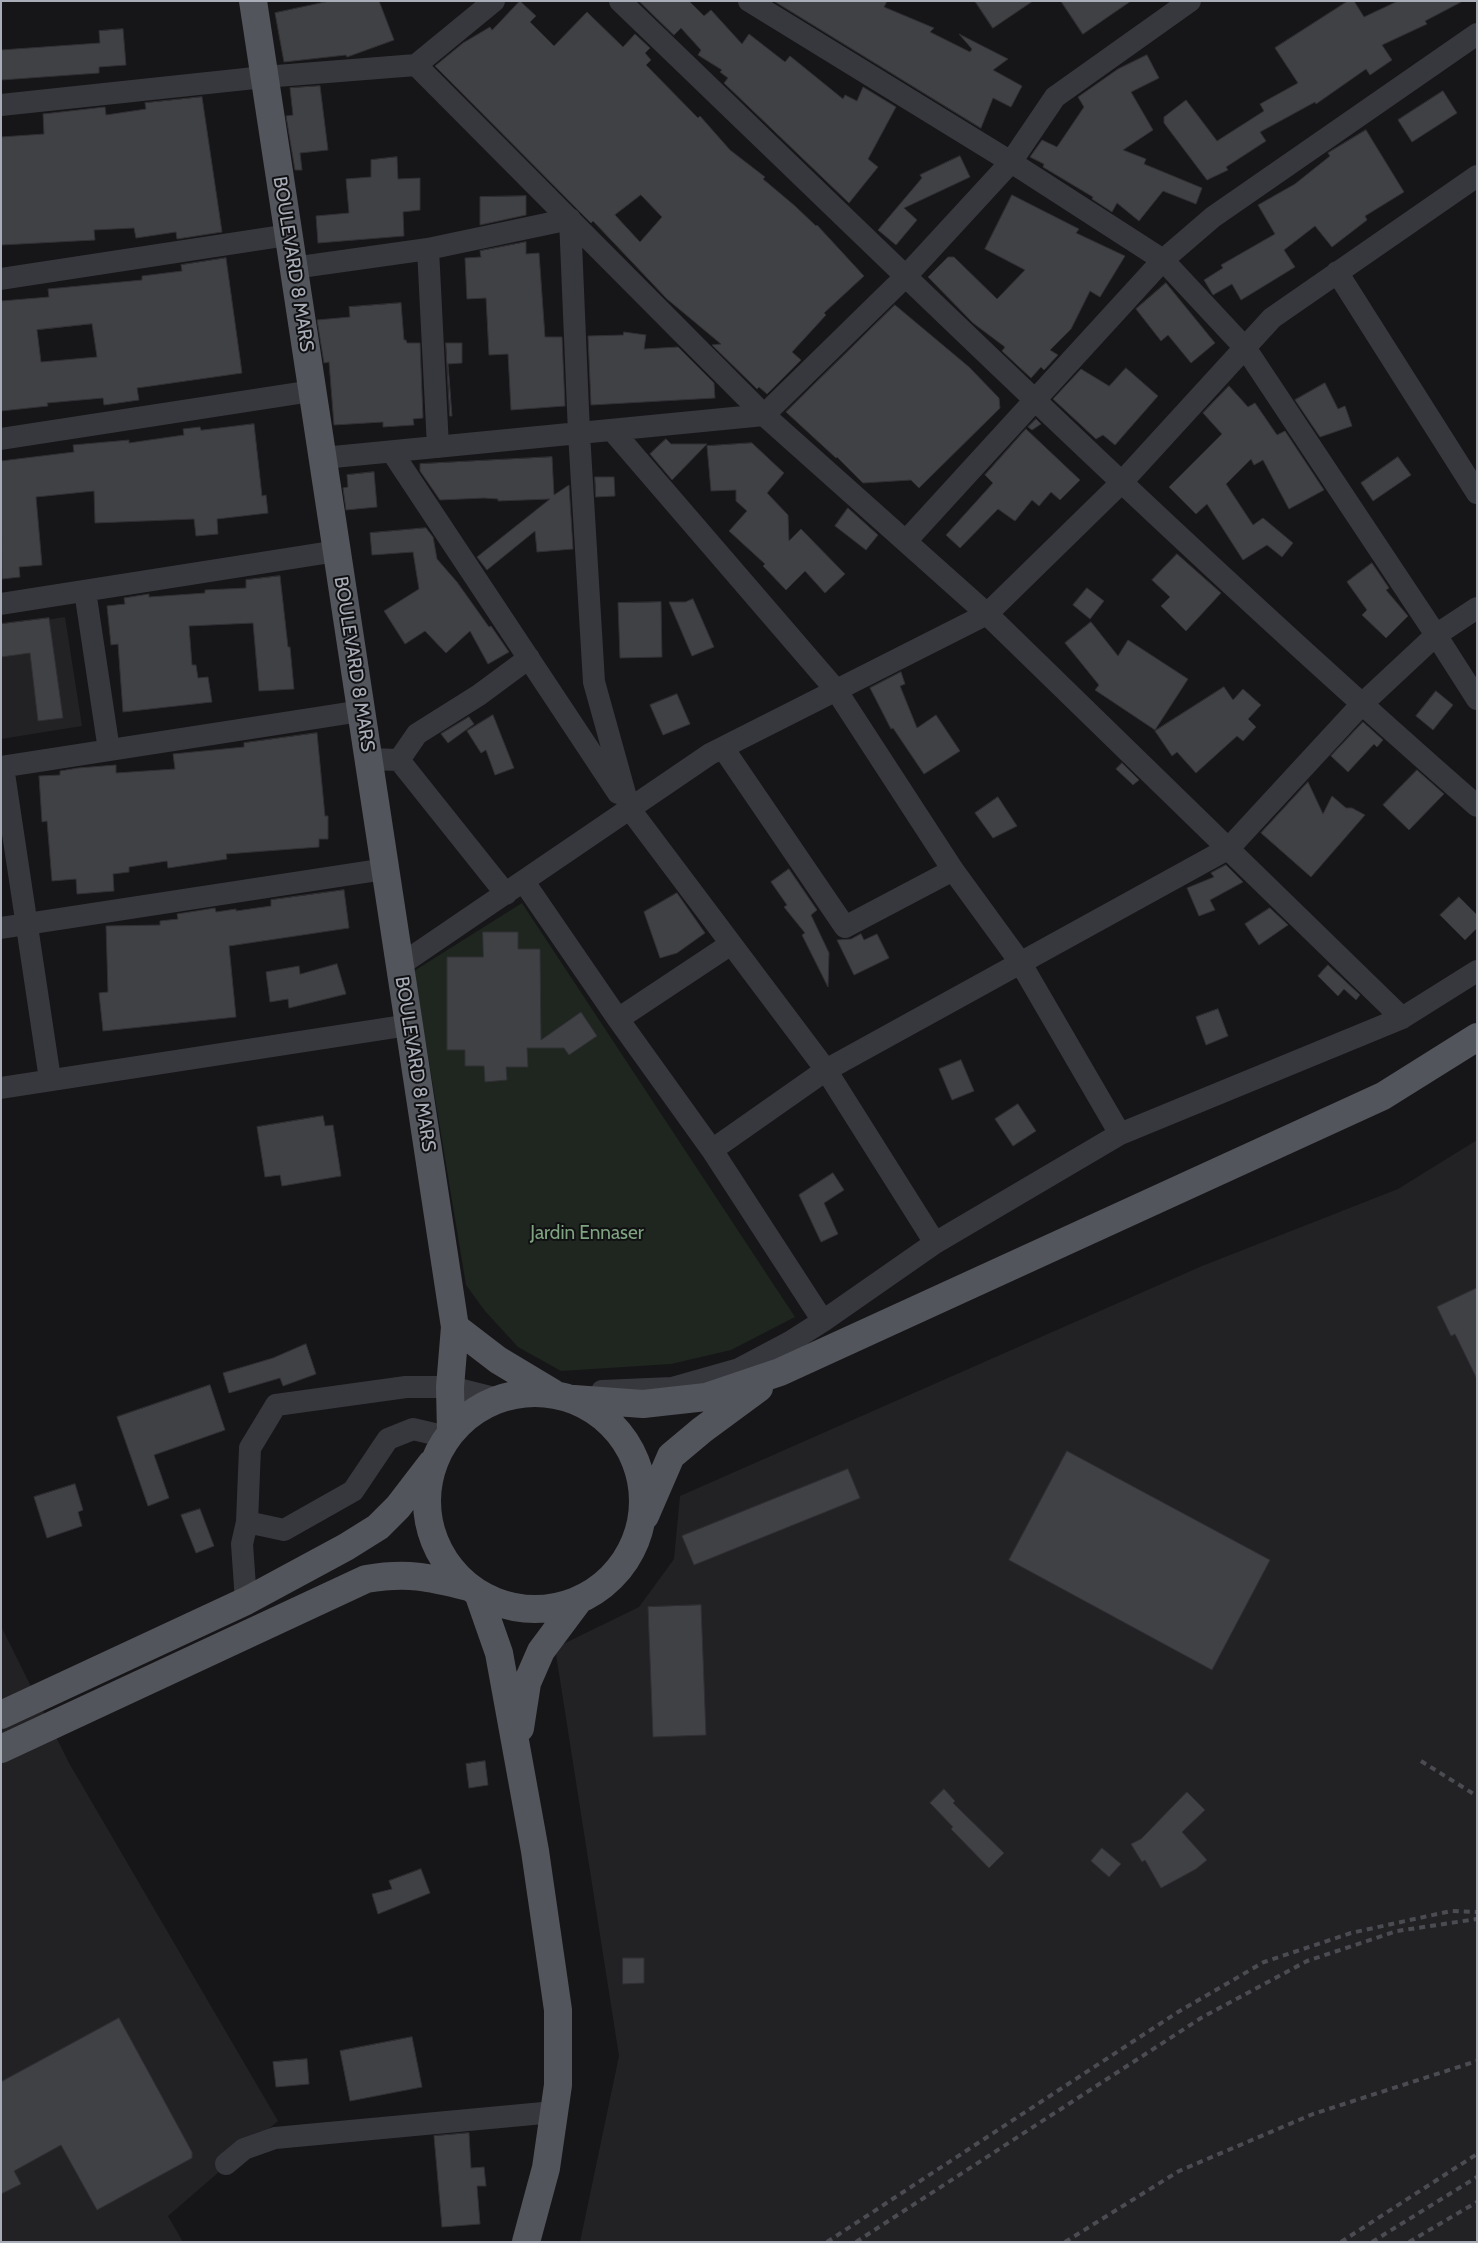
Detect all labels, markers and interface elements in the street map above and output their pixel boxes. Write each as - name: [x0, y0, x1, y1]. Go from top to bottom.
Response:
- street label: BOULEVARD 8 MARS: [268, 175, 318, 353]
- street label: BOULEVARD 8 MARS: [329, 575, 379, 753]
- street label: BOULEVARD 8 MARS: [390, 975, 440, 1153]
- park label: Jardin Ennaser: [530, 1222, 644, 1244]

